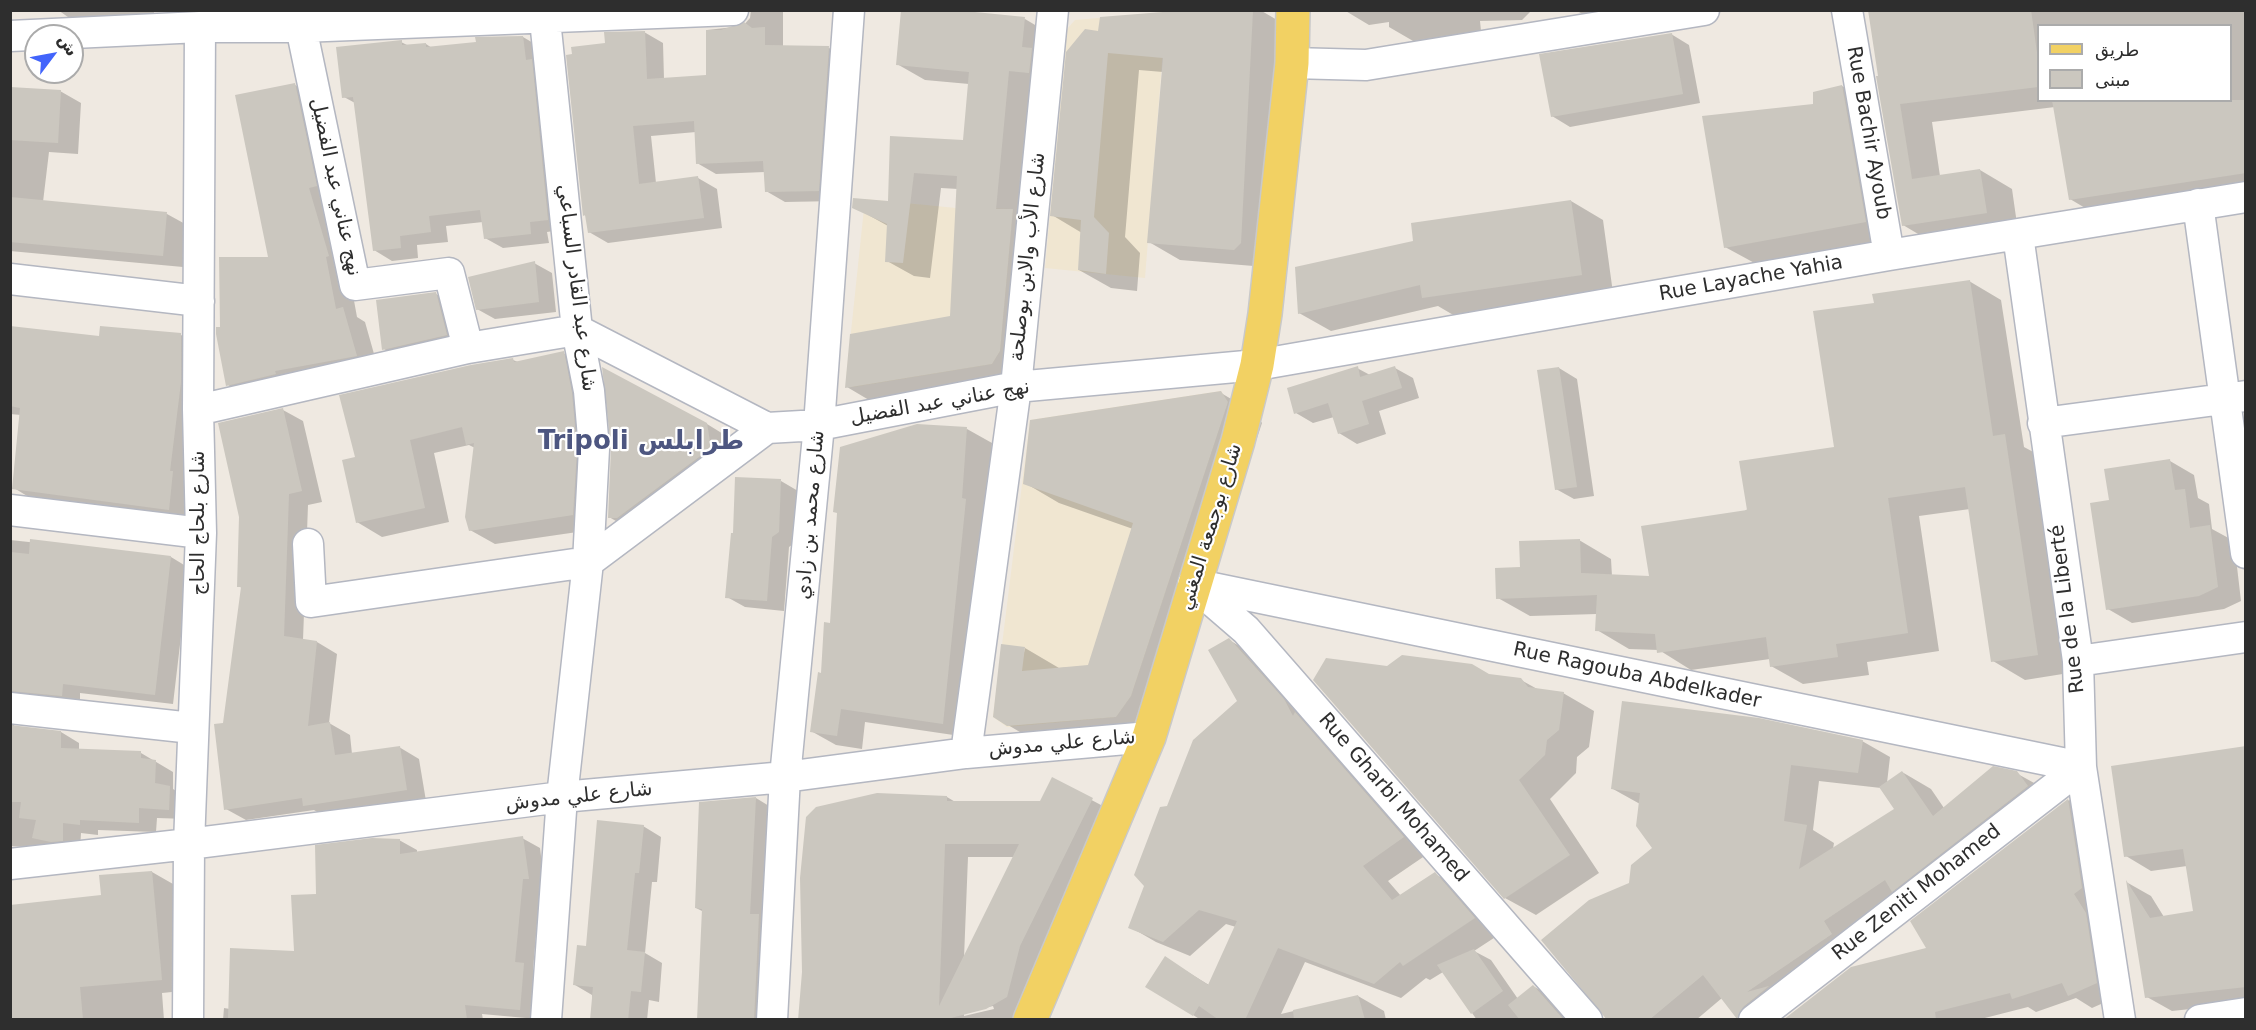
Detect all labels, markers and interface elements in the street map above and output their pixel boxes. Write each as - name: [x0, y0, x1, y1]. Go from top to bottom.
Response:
- north arrow: [24, 24, 84, 84]
- legend: [2037, 24, 2232, 102]
- text: ش: [54, 31, 82, 60]
- text: طريق: [2095, 39, 2139, 60]
- street label: Rue Bachir Ayoub: [1841, 44, 1895, 222]
- text: مبنى: [2095, 69, 2131, 90]
- street label: نهج عناني عبد الفضيل: [304, 96, 366, 278]
- street label: شارع الأب والابن بوصلحة: [1005, 151, 1051, 363]
- street label: شارع عبد القادر السباعي: [551, 183, 601, 393]
- street label: Rue Layache Yahia: [1657, 251, 1845, 307]
- street label: نهج عناني عبد الفضيل: [848, 375, 1032, 431]
- district label: Tripoli طرابلس: [538, 426, 744, 458]
- street label: شارع محمد بن زادي: [792, 429, 830, 601]
- street label: شارع بوجمعة المغني: [1174, 441, 1248, 613]
- street label: شارع بلحاج الحاج: [187, 451, 211, 595]
- street label: Rue de la Liberté: [2046, 523, 2090, 695]
- street label: Rue Ragouba Abdelkader: [1511, 638, 1763, 714]
- street label: Rue Gharbi Mohamed: [1313, 708, 1473, 888]
- street label: شارع علي مدوش: [987, 726, 1137, 762]
- street label: شارع علي مدوش: [504, 777, 654, 817]
- street label: Rue Zeniti Mohamed: [1828, 820, 2006, 966]

